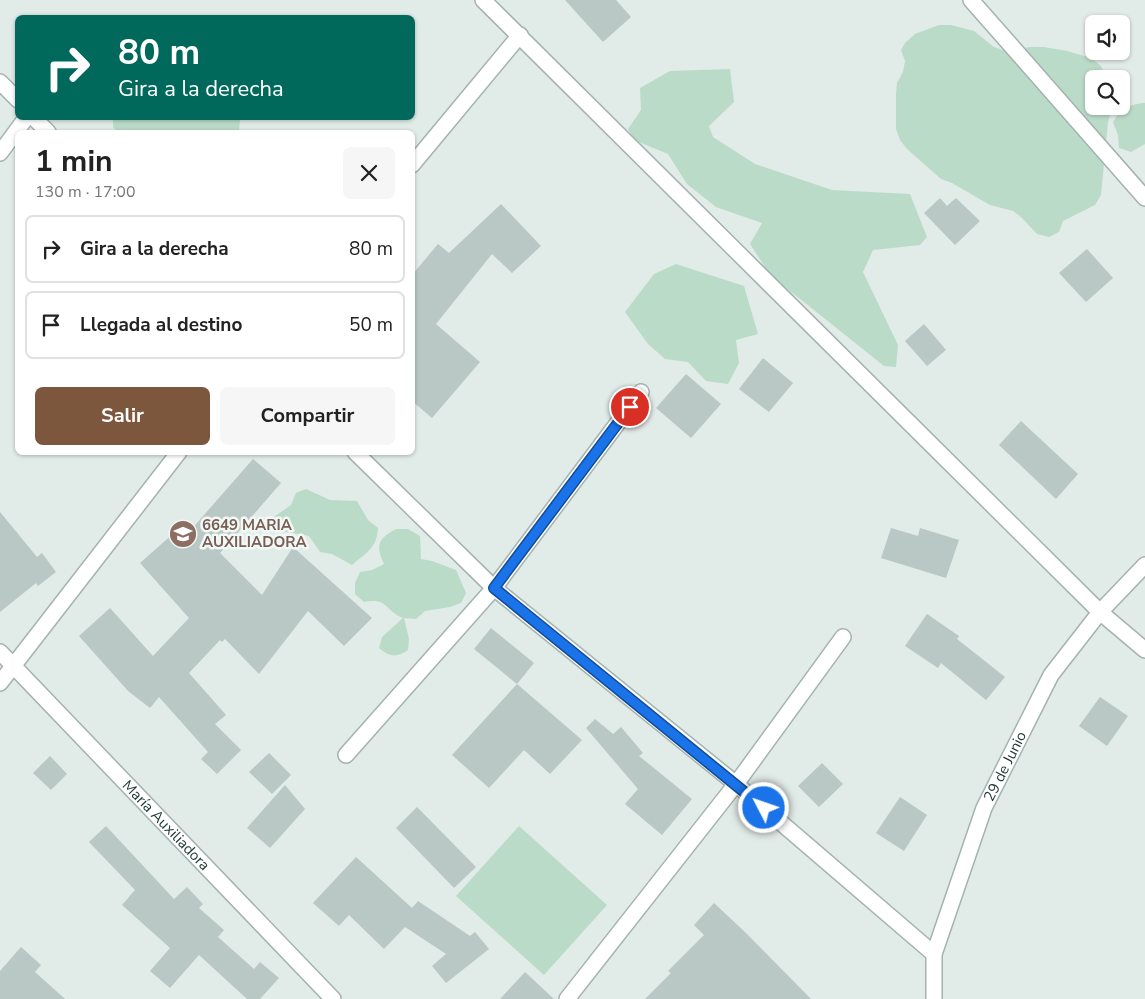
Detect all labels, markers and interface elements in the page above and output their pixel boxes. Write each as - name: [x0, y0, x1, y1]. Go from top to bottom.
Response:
- map controls: [1085, 15, 1130, 115]
- button: sound: [1085, 15, 1130, 60]
- text: 80 m: [118, 29, 200, 76]
- icon: right: [35, 35, 100, 100]
- button: search: [1085, 70, 1130, 115]
- text: Gira a la derecha: [118, 74, 284, 104]
- text: 1 min: [35, 141, 113, 182]
- button: close: [343, 147, 395, 199]
- text: 130 m · 17:00: [35, 181, 136, 203]
- icon: right: [37, 235, 65, 263]
- text: Gira a la derecha: [80, 236, 229, 262]
- text: 80 m: [349, 236, 393, 262]
- icon: arrive: [37, 311, 65, 339]
- text: Llegada al destino: [80, 312, 242, 338]
- text: 50 m: [349, 312, 393, 338]
- pin: [609, 386, 651, 428]
- button: Salir: [35, 387, 210, 445]
- button: Compartir: [220, 387, 395, 445]
- icon: arrive: [616, 393, 644, 421]
- place label: 6649 MARIA AUXILIADORA: [202, 515, 307, 552]
- school or university icon: 6649 MARIA AUXILIADORA: [168, 519, 198, 549]
- street label: 29 de Junio: [979, 728, 1031, 805]
- street label: María Auxiliadora: [118, 776, 214, 875]
- position arrow: [737, 781, 789, 833]

